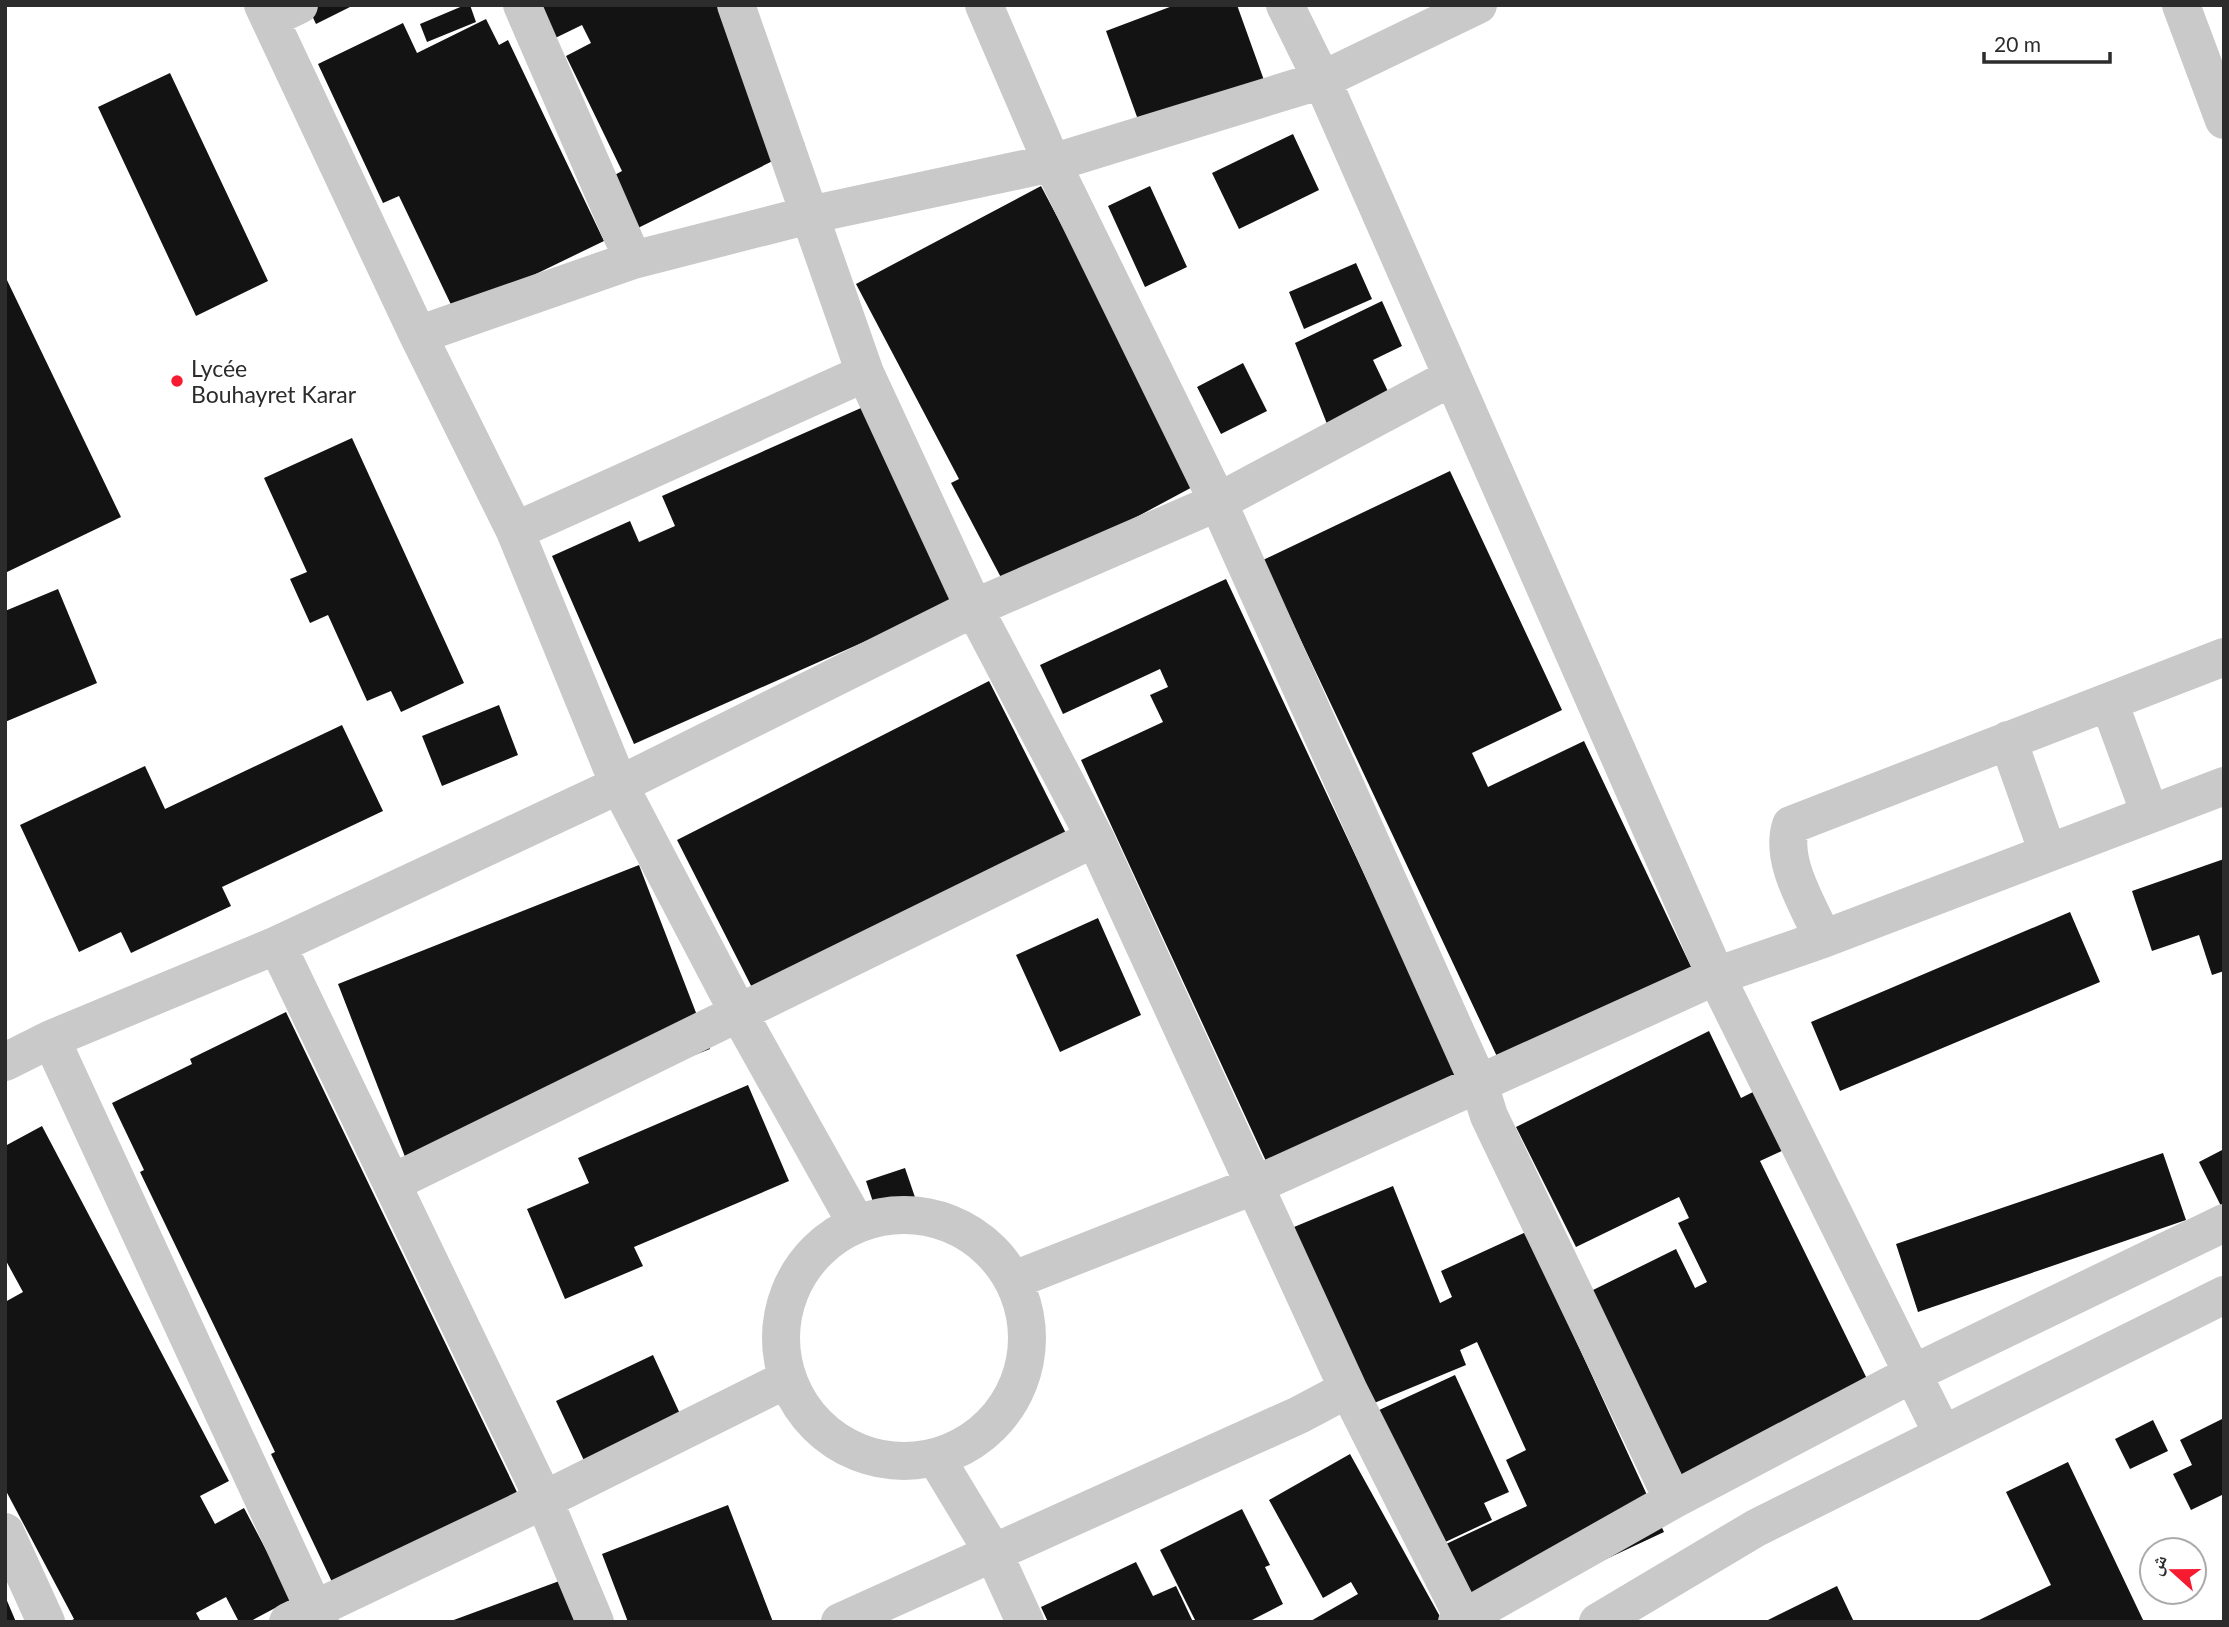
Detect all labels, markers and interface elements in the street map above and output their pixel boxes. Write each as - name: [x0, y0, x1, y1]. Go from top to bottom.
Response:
- scale bar: [1984, 21, 2110, 65]
- text: 20 m: [1994, 31, 2041, 56]
- place label: Lycée Bouhayret Karar: [191, 354, 357, 408]
- marker: Lycée Bouhayret Karar: [169, 373, 185, 389]
- north arrow: [2138, 1536, 2208, 1606]
- text: ش: [2142, 1551, 2172, 1579]

